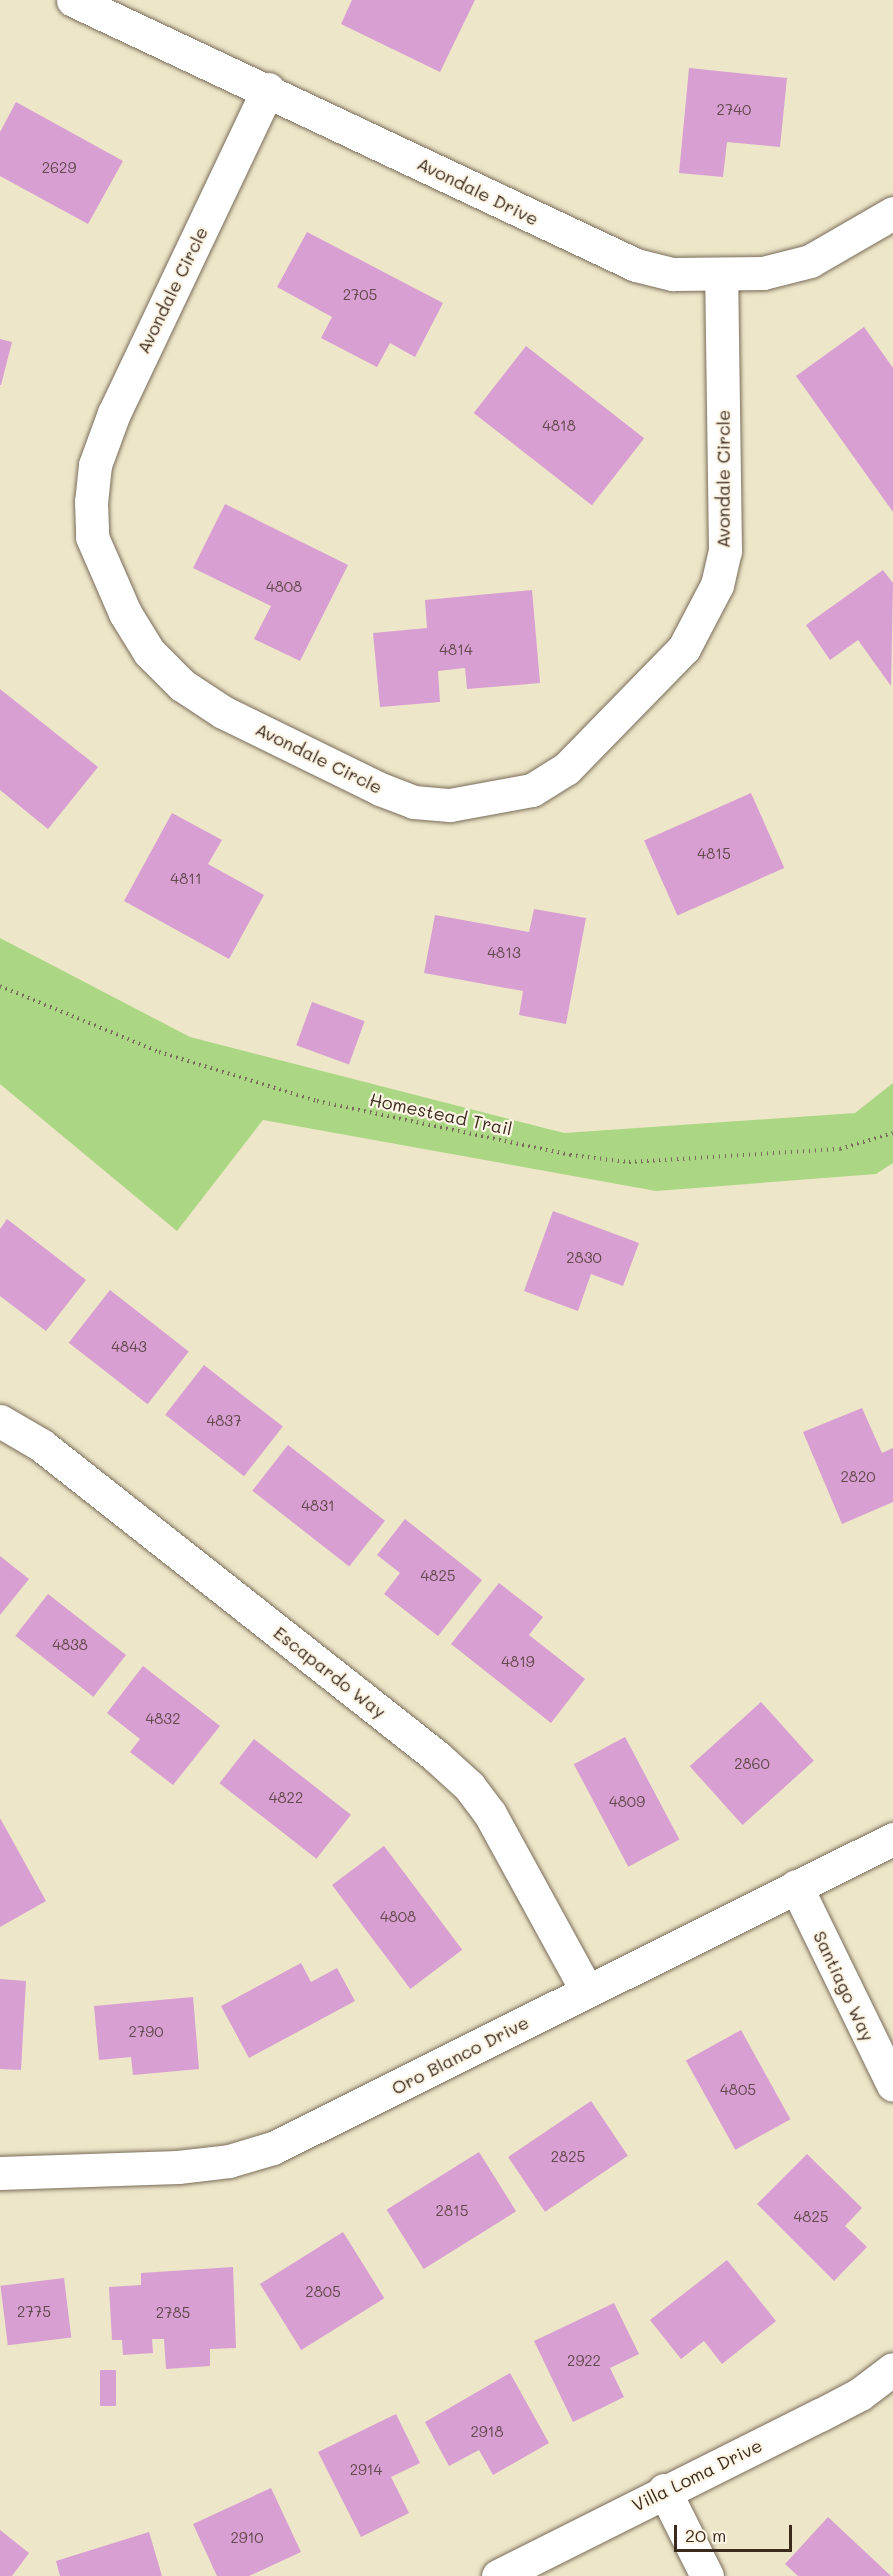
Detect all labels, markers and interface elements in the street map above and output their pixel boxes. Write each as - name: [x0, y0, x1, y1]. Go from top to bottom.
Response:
- house number: 2740: [717, 101, 751, 119]
- street label: Avondale Drive: [414, 152, 542, 230]
- house number: 2629: [42, 159, 76, 177]
- street label: Avondale Circle: [132, 223, 212, 357]
- house number: 2705: [343, 286, 377, 304]
- street label: Avondale Circle: [712, 410, 734, 548]
- house number: 4818: [542, 417, 576, 435]
- house number: 4808: [266, 578, 302, 596]
- house number: 4814: [439, 641, 473, 659]
- street label: Avondale Circle: [252, 718, 386, 798]
- house number: 4815: [697, 845, 731, 863]
- house number: 4811: [170, 870, 202, 888]
- house number: 4813: [487, 944, 521, 962]
- street label: Homestead Trail: [368, 1088, 514, 1140]
- house number: 2830: [566, 1249, 602, 1267]
- house number: 4843: [111, 1338, 147, 1356]
- house number: 4837: [206, 1412, 242, 1430]
- house number: 2820: [840, 1468, 876, 1486]
- house number: 4831: [301, 1497, 335, 1515]
- house number: 4825: [421, 1567, 455, 1585]
- street label: Escapardo Way: [270, 1621, 390, 1723]
- house number: 4838: [52, 1636, 88, 1654]
- house number: 4819: [501, 1653, 535, 1671]
- house number: 4832: [145, 1710, 181, 1728]
- house number: 2860: [734, 1755, 770, 1773]
- house number: 4822: [269, 1789, 303, 1807]
- house number: 4809: [609, 1793, 645, 1811]
- house number: 4808: [380, 1908, 416, 1926]
- street label: Santiago Way: [809, 1927, 879, 2045]
- street label: Oro Blanco Drive: [388, 2011, 532, 2099]
- house number: 2790: [129, 2023, 163, 2041]
- house number: 4805: [720, 2081, 756, 2099]
- house number: 2825: [551, 2148, 585, 2166]
- house number: 2815: [436, 2202, 468, 2220]
- house number: 4825: [794, 2208, 828, 2226]
- house number: 2805: [305, 2283, 341, 2301]
- house number: 2775: [17, 2303, 51, 2321]
- house number: 2785: [156, 2304, 190, 2322]
- house number: 2922: [567, 2352, 601, 2370]
- house number: 2918: [471, 2423, 503, 2441]
- street label: Villa Loma Drive: [628, 2434, 766, 2516]
- house number: 2914: [350, 2461, 382, 2479]
- scale bar: [677, 2513, 796, 2551]
- text: 20 m: [685, 2523, 726, 2547]
- house number: 2910: [230, 2529, 264, 2547]

